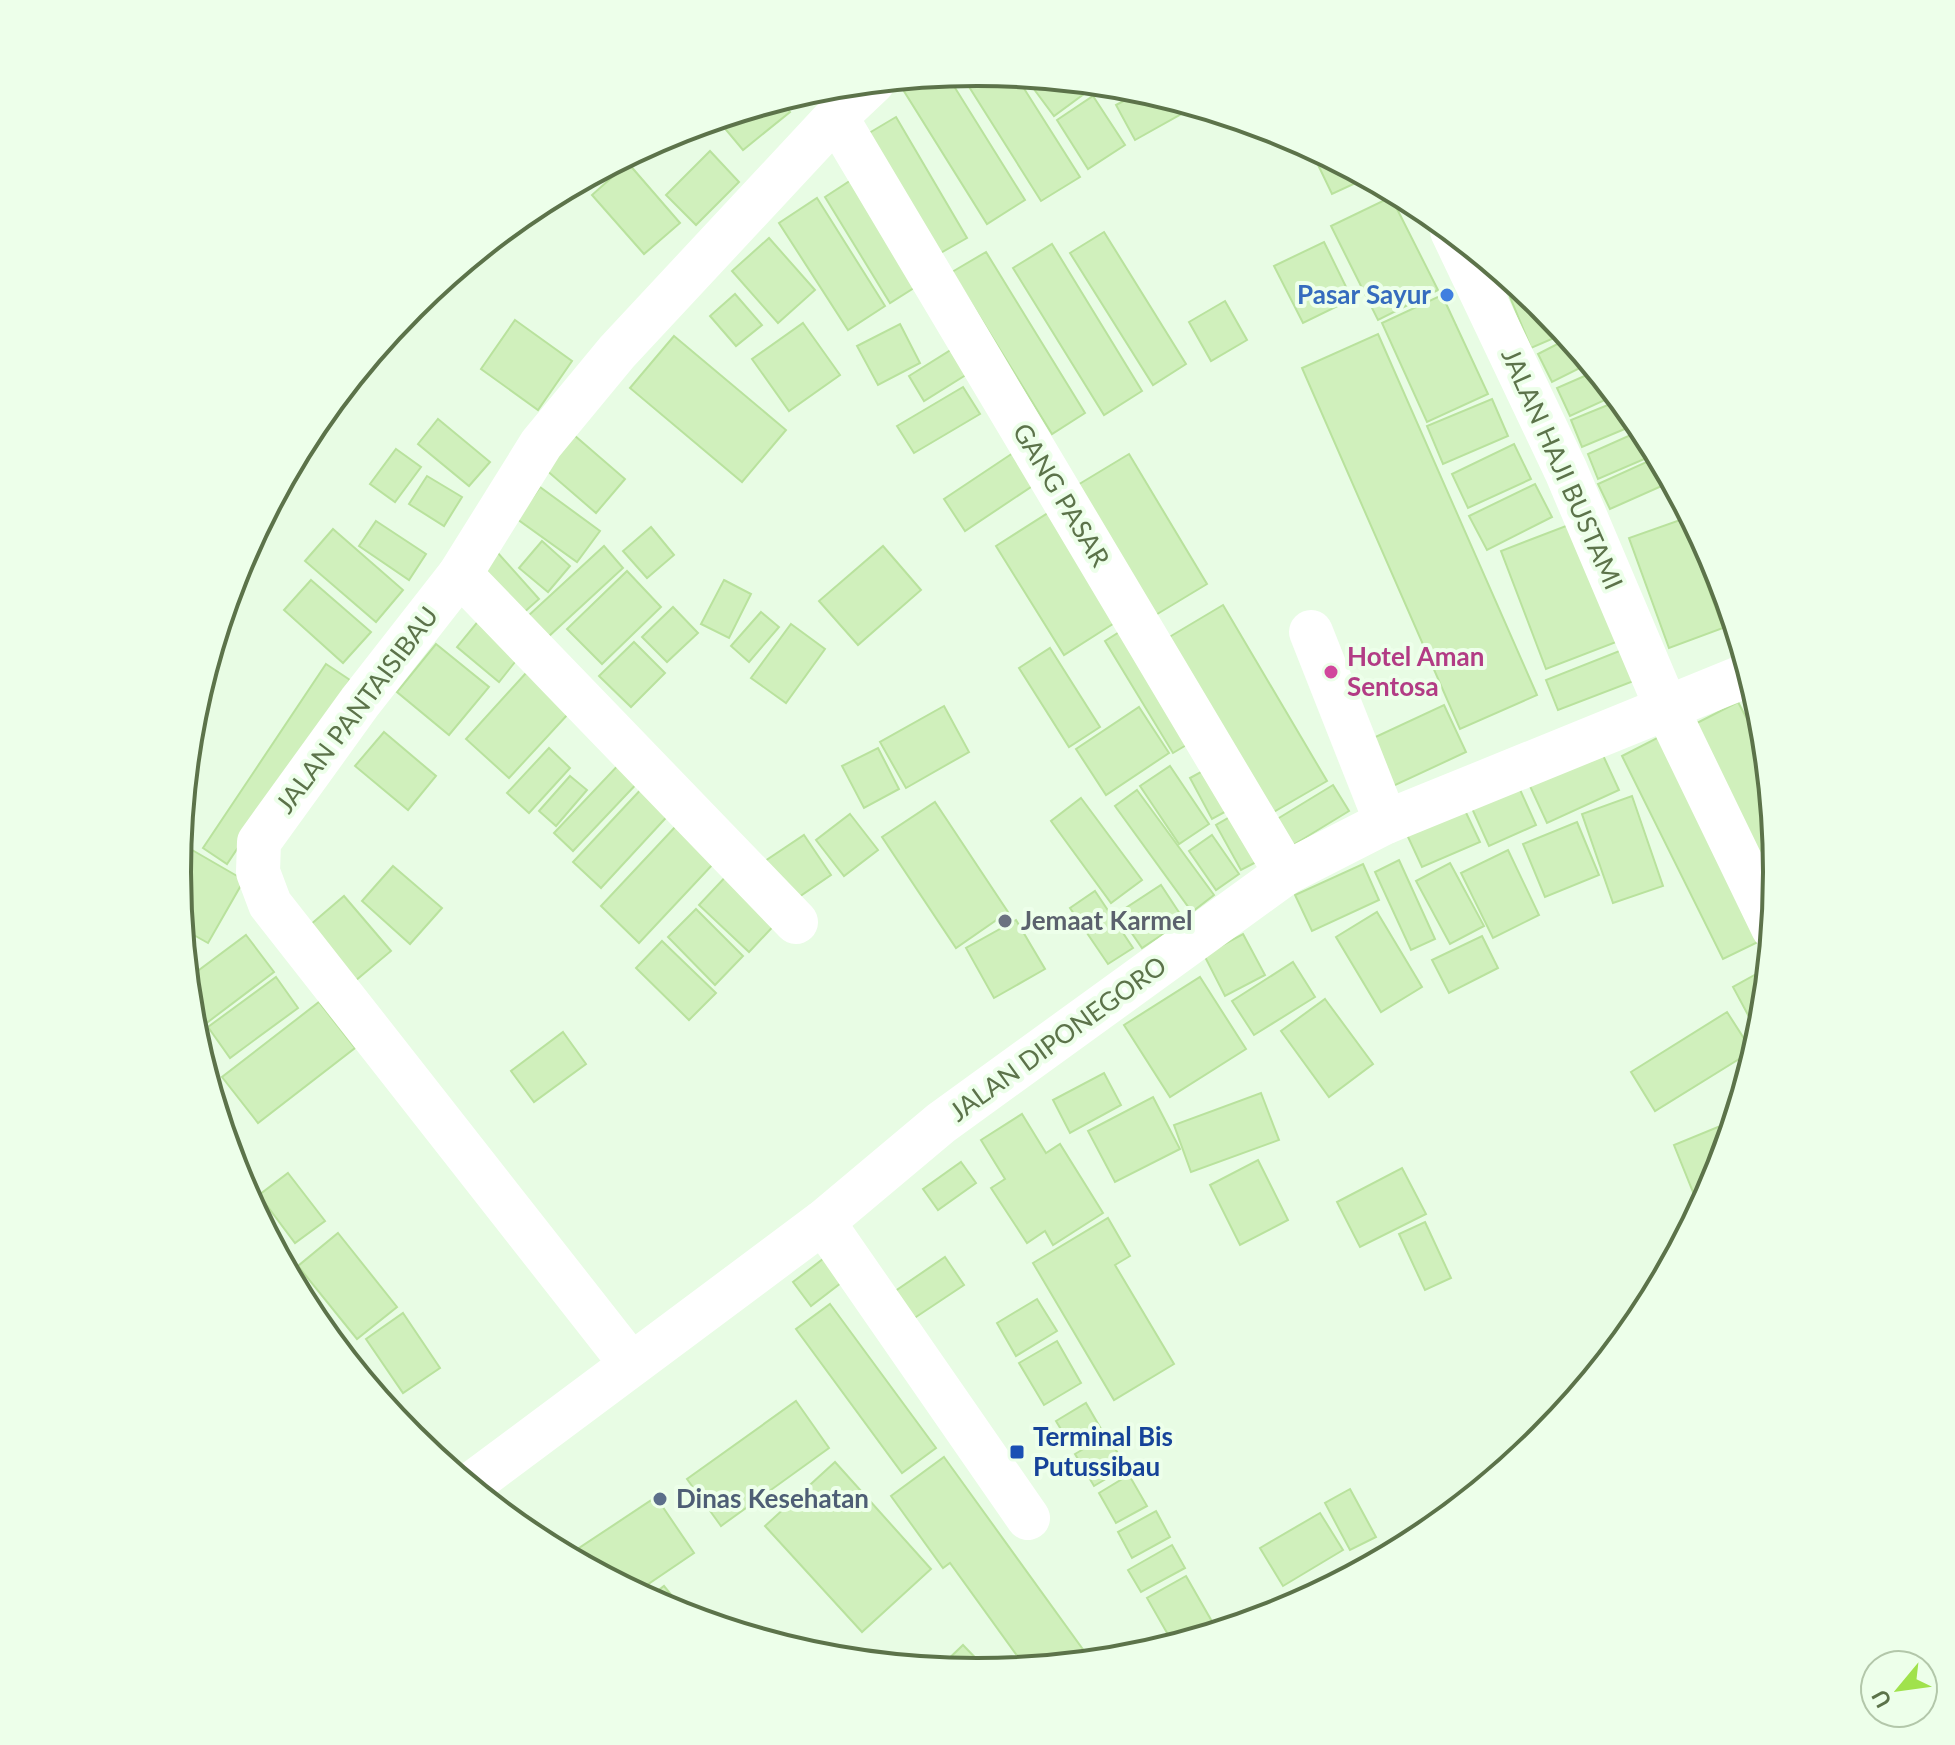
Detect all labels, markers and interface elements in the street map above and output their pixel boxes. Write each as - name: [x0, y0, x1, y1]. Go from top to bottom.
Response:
- place label: Pasar Sayur: [1297, 278, 1431, 310]
- marker: Pasar Sayur: [1438, 286, 1456, 304]
- street label: JALAN HAJI BUSTAMI: [1495, 343, 1631, 594]
- street label: GANG PASAR: [1007, 417, 1118, 573]
- street label: JALAN PANTAISIBAU: [268, 600, 444, 819]
- place label: Hotel Aman Sentosa: [1347, 640, 1484, 702]
- marker: Hotel Aman Sentosa: [1322, 663, 1340, 681]
- place label: Jemaat Karmel: [1021, 904, 1192, 936]
- marker: Jemaat Karmel: [996, 912, 1014, 930]
- street label: JALAN DIPONEGORO: [943, 949, 1172, 1128]
- place label: Terminal Bis Putussibau: [1033, 1420, 1173, 1482]
- marker: Terminal Bis Putussibau: [1008, 1443, 1026, 1461]
- place label: Dinas Kesehatan: [676, 1482, 869, 1514]
- marker: Dinas Kesehatan: [651, 1490, 669, 1508]
- north arrow: [1859, 1649, 1939, 1729]
- text: U: [1865, 1685, 1897, 1713]

